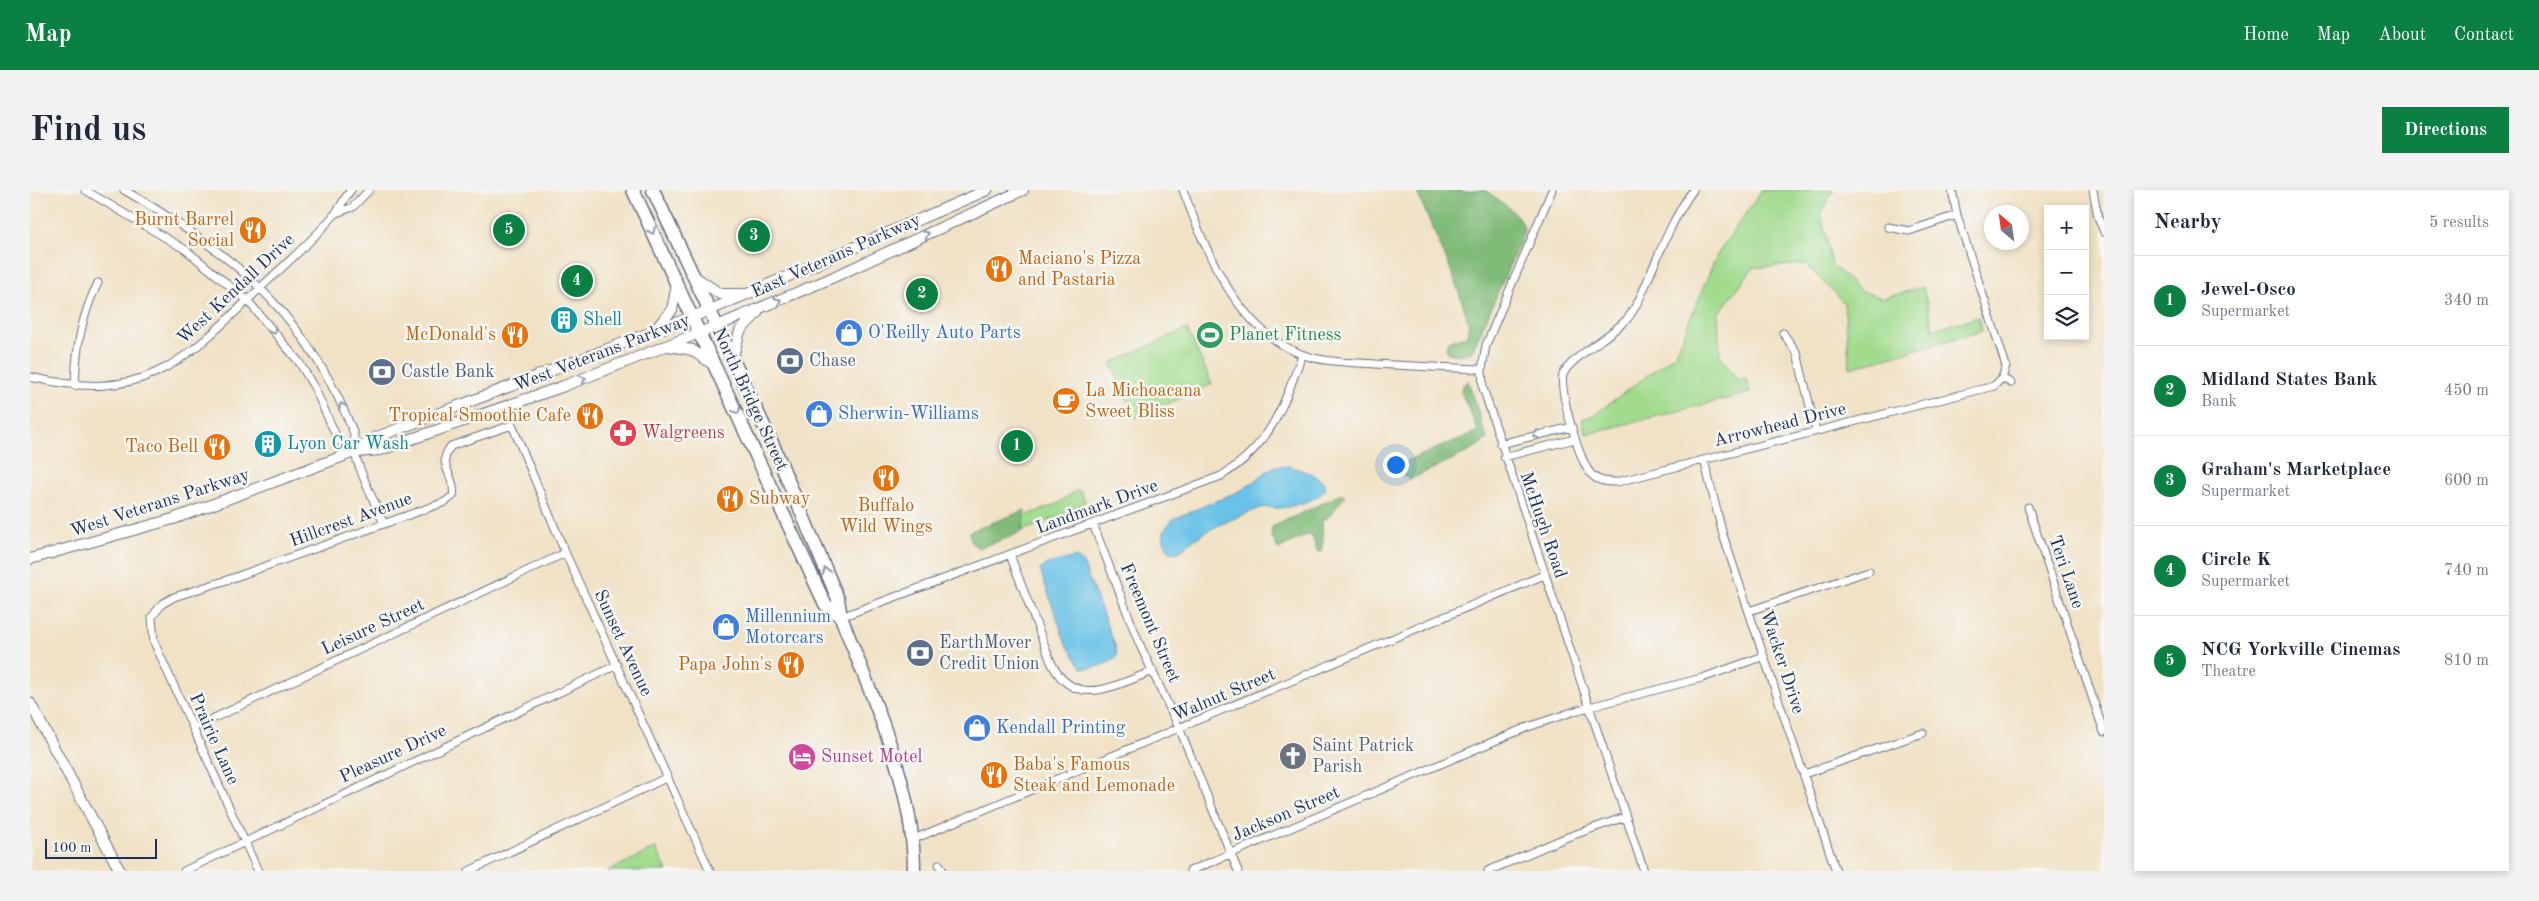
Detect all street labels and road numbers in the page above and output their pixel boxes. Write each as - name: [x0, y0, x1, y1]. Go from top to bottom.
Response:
- street label: East Veterans Parkway: [749, 210, 924, 301]
- street label: West Kendall Drive: [174, 230, 298, 348]
- street label: West Veterans Parkway: [511, 311, 693, 395]
- street label: North Bridge Street: [709, 324, 791, 474]
- street label: Arrowhead Drive: [1712, 400, 1848, 450]
- street label: West Veterans Parkway: [68, 465, 252, 541]
- street label: McHugh Road: [1516, 469, 1570, 581]
- street label: Landmark Drive: [1034, 477, 1160, 537]
- street label: Hillcrest Avenue: [288, 490, 414, 550]
- street label: Teri Lane: [2045, 533, 2087, 611]
- street label: Freemont Street: [1117, 561, 1183, 685]
- street label: Sunset Avenue: [591, 587, 655, 699]
- street label: Leisure Street: [319, 595, 427, 659]
- street label: Wacker Drive: [1757, 608, 1807, 716]
- street label: Walnut Street: [1170, 665, 1278, 725]
- street label: Prairie Lane: [186, 691, 242, 787]
- street label: Pleasure Drive: [337, 721, 449, 787]
- street label: Jackson Street: [1230, 783, 1342, 845]

